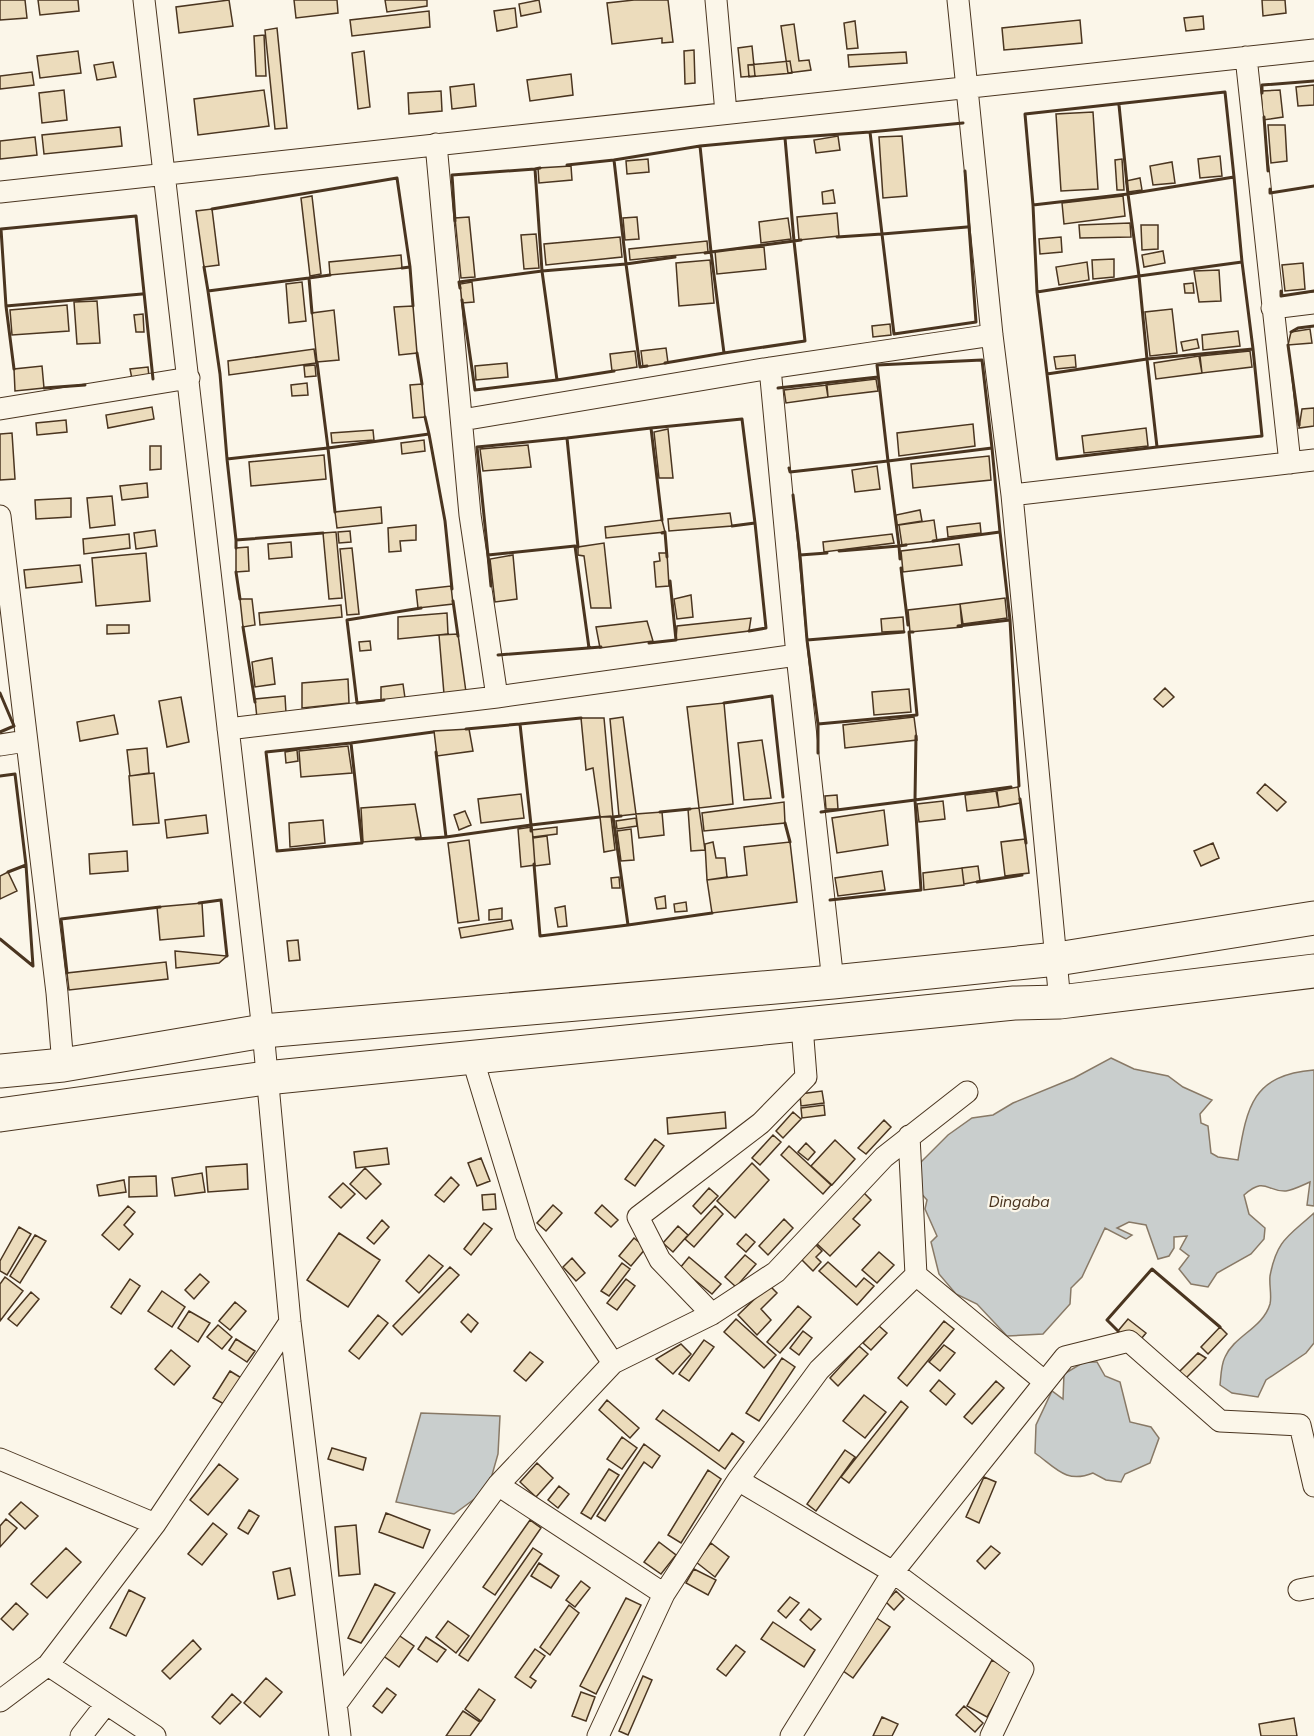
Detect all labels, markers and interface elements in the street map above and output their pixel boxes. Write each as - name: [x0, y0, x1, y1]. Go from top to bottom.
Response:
- water label: Dingaba: [988, 1192, 1050, 1211]

